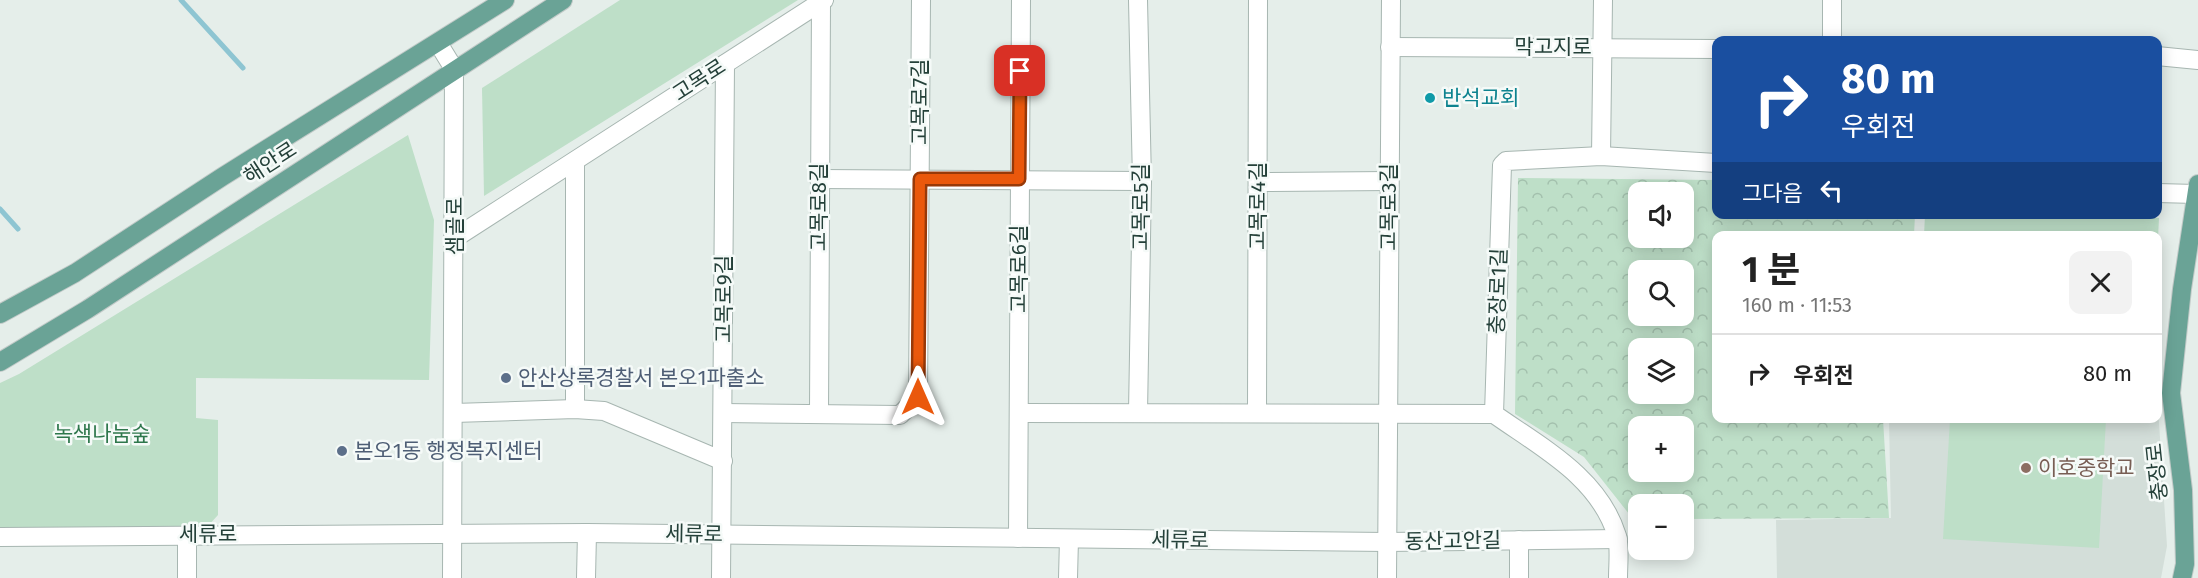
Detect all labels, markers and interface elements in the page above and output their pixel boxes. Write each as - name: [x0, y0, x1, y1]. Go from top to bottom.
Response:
- street label: 막고지로: [1514, 34, 1592, 60]
- pin: [994, 45, 1045, 96]
- street label: 고목로: [668, 53, 730, 107]
- icon: arrive: [1003, 54, 1036, 87]
- text: 80 m: [1841, 54, 1935, 104]
- street label: 고목로7길: [907, 59, 933, 145]
- icon: right: [1742, 60, 1820, 138]
- place label: 반석교회: [1442, 85, 1519, 111]
- marker: 반석교회: [1423, 91, 1437, 105]
- text: 우회전: [1841, 111, 1916, 143]
- street label: 해안로: [239, 136, 301, 190]
- street label: 고목로4길: [1245, 162, 1271, 250]
- street label: 고목로8길: [806, 163, 832, 251]
- street label: 고목로5길: [1128, 163, 1154, 251]
- street label: 고목로3길: [1376, 163, 1402, 251]
- icon: left: [1815, 174, 1848, 207]
- text: 그다음: [1742, 180, 1803, 207]
- map controls: [1628, 182, 1694, 560]
- button: sound: [1628, 182, 1694, 248]
- street label: 샘골로: [442, 197, 468, 255]
- street label: 고목로6길: [1006, 225, 1032, 313]
- street label: 충장로1길: [1484, 247, 1512, 335]
- text: 1 분: [1742, 248, 1800, 292]
- button: close: [2069, 251, 2132, 314]
- street label: 고목로9길: [711, 255, 737, 343]
- button: search: [1628, 260, 1694, 326]
- text: 160 m · 11:53: [1742, 293, 1852, 317]
- button: layers: [1628, 338, 1694, 404]
- icon: right: [1742, 357, 1775, 390]
- text: 80 m: [2083, 360, 2132, 387]
- text: 우회전: [1793, 362, 1854, 389]
- place label: 안산상록경찰서 본오1파출소: [518, 365, 765, 391]
- position arrow: [886, 365, 950, 429]
- marker: 안산상록경찰서 본오1파출소: [499, 371, 513, 385]
- button: +: [1628, 416, 1694, 482]
- park label: 녹색나눔숲: [54, 421, 150, 447]
- place label: 본오1동 행정복지센터: [354, 438, 543, 464]
- street label: 충장로: [2141, 442, 2173, 502]
- marker: 본오1동 행정복지센터: [335, 444, 349, 458]
- place label: 이호중학교: [2038, 455, 2135, 481]
- marker: 이호중학교: [2019, 461, 2033, 475]
- button: −: [1628, 494, 1694, 560]
- street label: 세류로: [665, 520, 723, 548]
- street label: 세류로: [179, 521, 237, 547]
- street label: 세류로: [1151, 526, 1209, 554]
- street label: 동산고안길: [1404, 527, 1502, 555]

